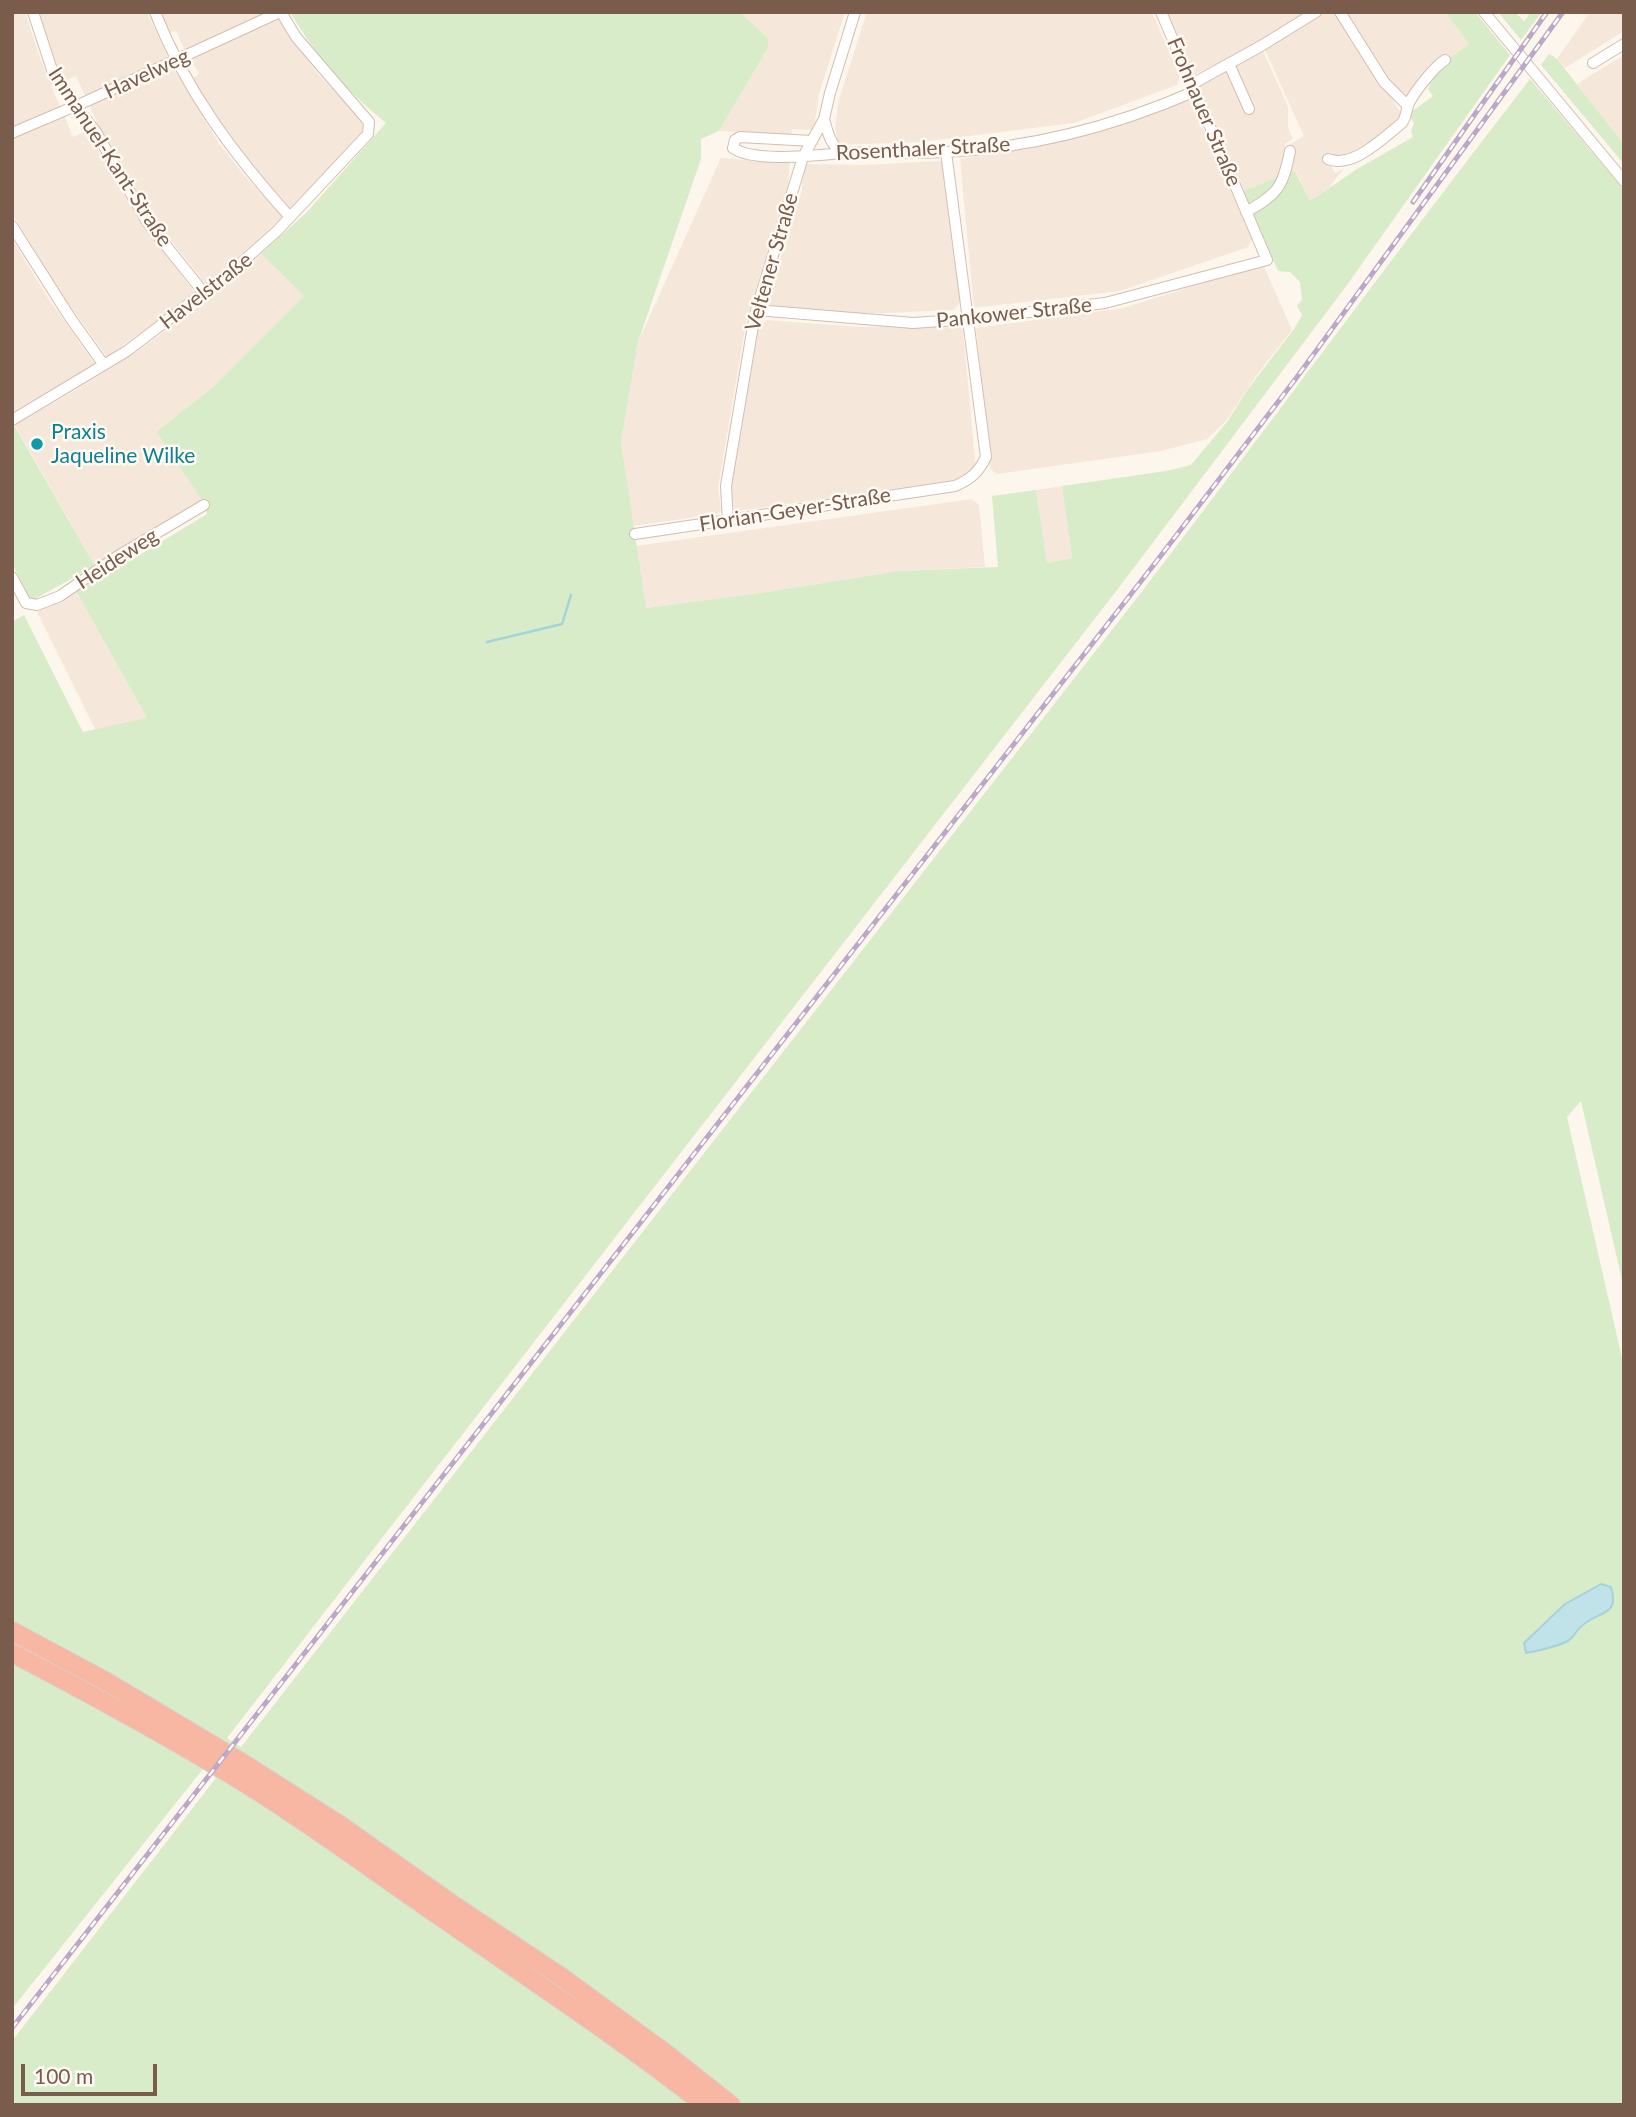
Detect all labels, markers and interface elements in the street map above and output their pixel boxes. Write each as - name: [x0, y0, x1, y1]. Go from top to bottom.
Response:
- street label: Frohnauer Straße: [1161, 34, 1247, 190]
- street label: Havelweg: [100, 43, 194, 105]
- street label: Immanuel-Kant-Straße: [43, 63, 177, 251]
- street label: Rosenthaler Straße: [835, 132, 1011, 166]
- street label: Veltener Straße: [740, 190, 804, 334]
- street label: Havelstraße: [155, 247, 257, 335]
- street label: Pankower Straße: [935, 292, 1093, 334]
- place label: Praxis Jaqueline Wilke: [51, 419, 195, 469]
- marker: Praxis Jaqueline Wilke: [29, 436, 45, 452]
- street label: Florian-Geyer-Straße: [697, 482, 893, 538]
- street label: Heideweg: [71, 523, 163, 595]
- scale bar: [24, 2050, 161, 2094]
- text: 100 m: [34, 2063, 93, 2088]

